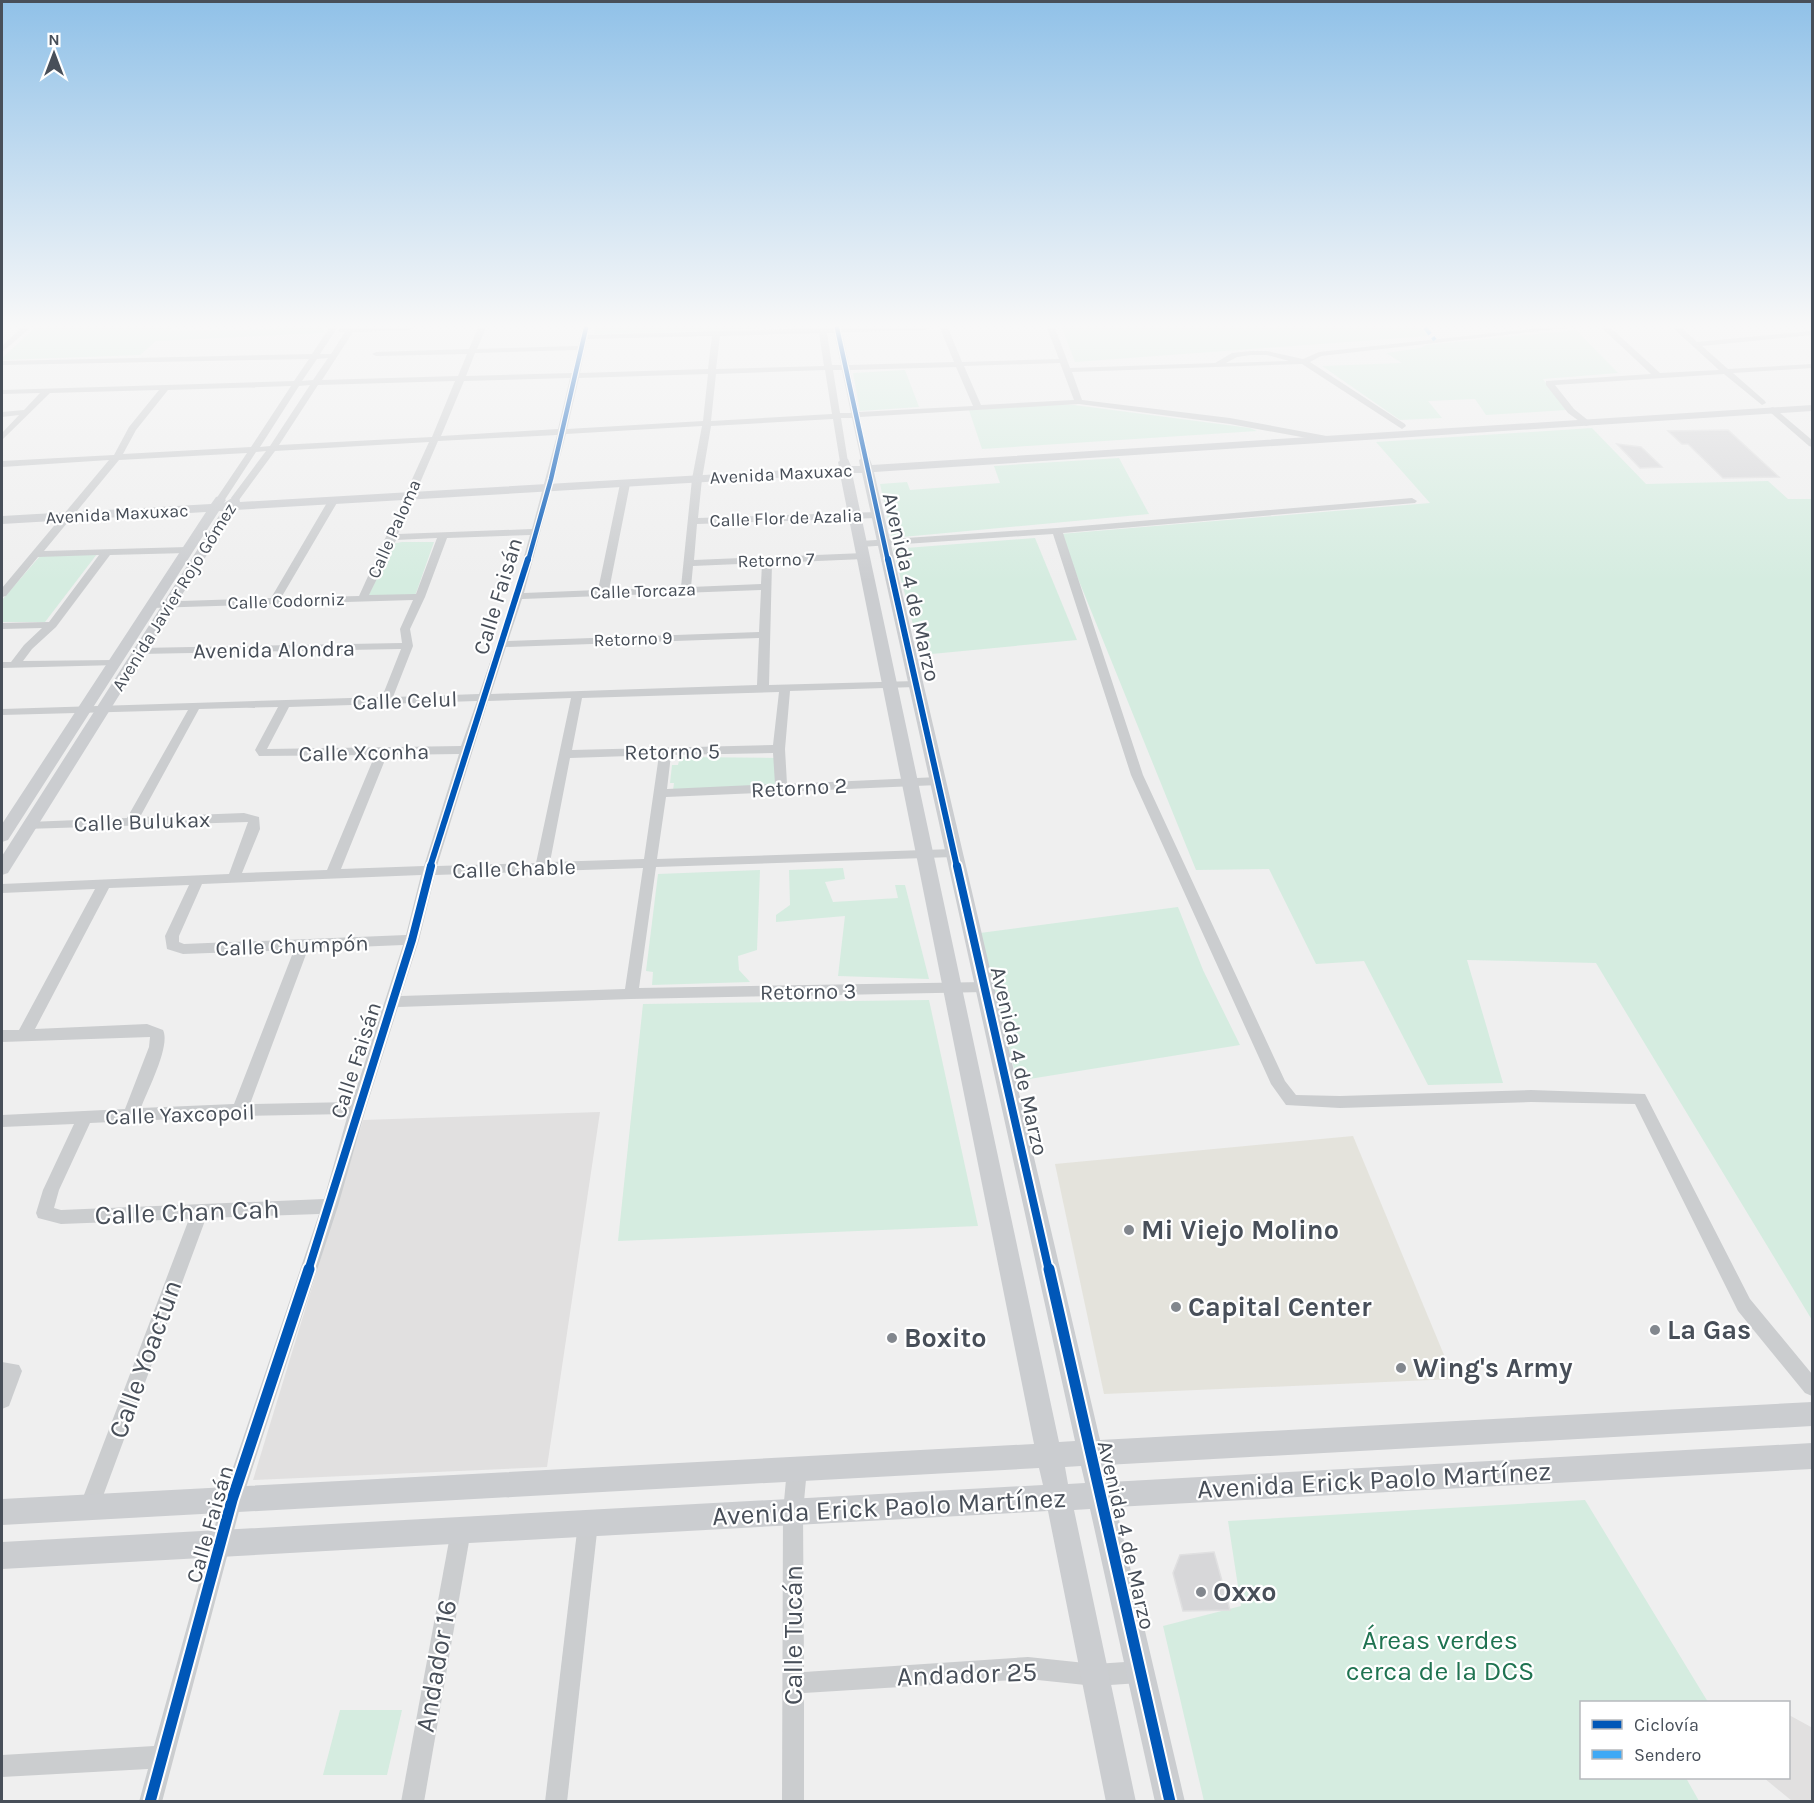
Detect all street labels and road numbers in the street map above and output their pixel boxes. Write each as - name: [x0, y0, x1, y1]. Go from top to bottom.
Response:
- street label: Avenida Maxuxac: [709, 459, 853, 489]
- street label: Calle Paloma: [362, 476, 426, 582]
- street label: Avenida 4 de Marzo: [877, 490, 945, 684]
- street label: Avenida Maxuxac: [45, 499, 189, 529]
- street label: Avenida Javier Rojo Gómez: [107, 499, 241, 695]
- street label: Calle Flor de Azalia: [709, 504, 863, 532]
- street label: Calle Faisán: [468, 535, 528, 658]
- street label: Retorno 7: [737, 548, 815, 572]
- street label: Calle Torcaza: [590, 578, 696, 604]
- street label: Calle Codorniz: [227, 588, 345, 614]
- street label: Retorno 9: [593, 627, 673, 651]
- street label: Avenida Alondra: [193, 636, 355, 664]
- street label: Calle Celul: [352, 686, 458, 716]
- street label: Retorno 5: [624, 738, 720, 766]
- street label: Calle Xconha: [299, 739, 430, 767]
- street label: Retorno 2: [750, 772, 848, 804]
- street label: Calle Bulukax: [73, 807, 211, 837]
- street label: Calle Chable: [452, 854, 576, 884]
- street label: Calle Chumpón: [215, 930, 369, 962]
- street label: Avenida 4 de Marzo: [985, 964, 1053, 1158]
- street label: Retorno 3: [760, 978, 857, 1006]
- street label: Calle Faisán: [325, 999, 387, 1122]
- street label: Calle Yaxcopoil: [105, 1099, 255, 1131]
- street label: Calle Chan Cah: [94, 1193, 280, 1231]
- street label: Calle Yoactun: [102, 1275, 188, 1443]
- street label: Avenida 4 de Marzo: [1092, 1438, 1160, 1632]
- street label: Avenida Erick Paolo Martínez: [1196, 1455, 1552, 1505]
- street label: Calle Faisán: [181, 1463, 239, 1586]
- street label: Avenida Erick Paolo Martínez: [711, 1482, 1067, 1532]
- street label: Calle Tucán: [777, 1565, 809, 1705]
- street label: Andador 16: [409, 1597, 463, 1735]
- street label: Andador 25: [896, 1656, 1038, 1692]

